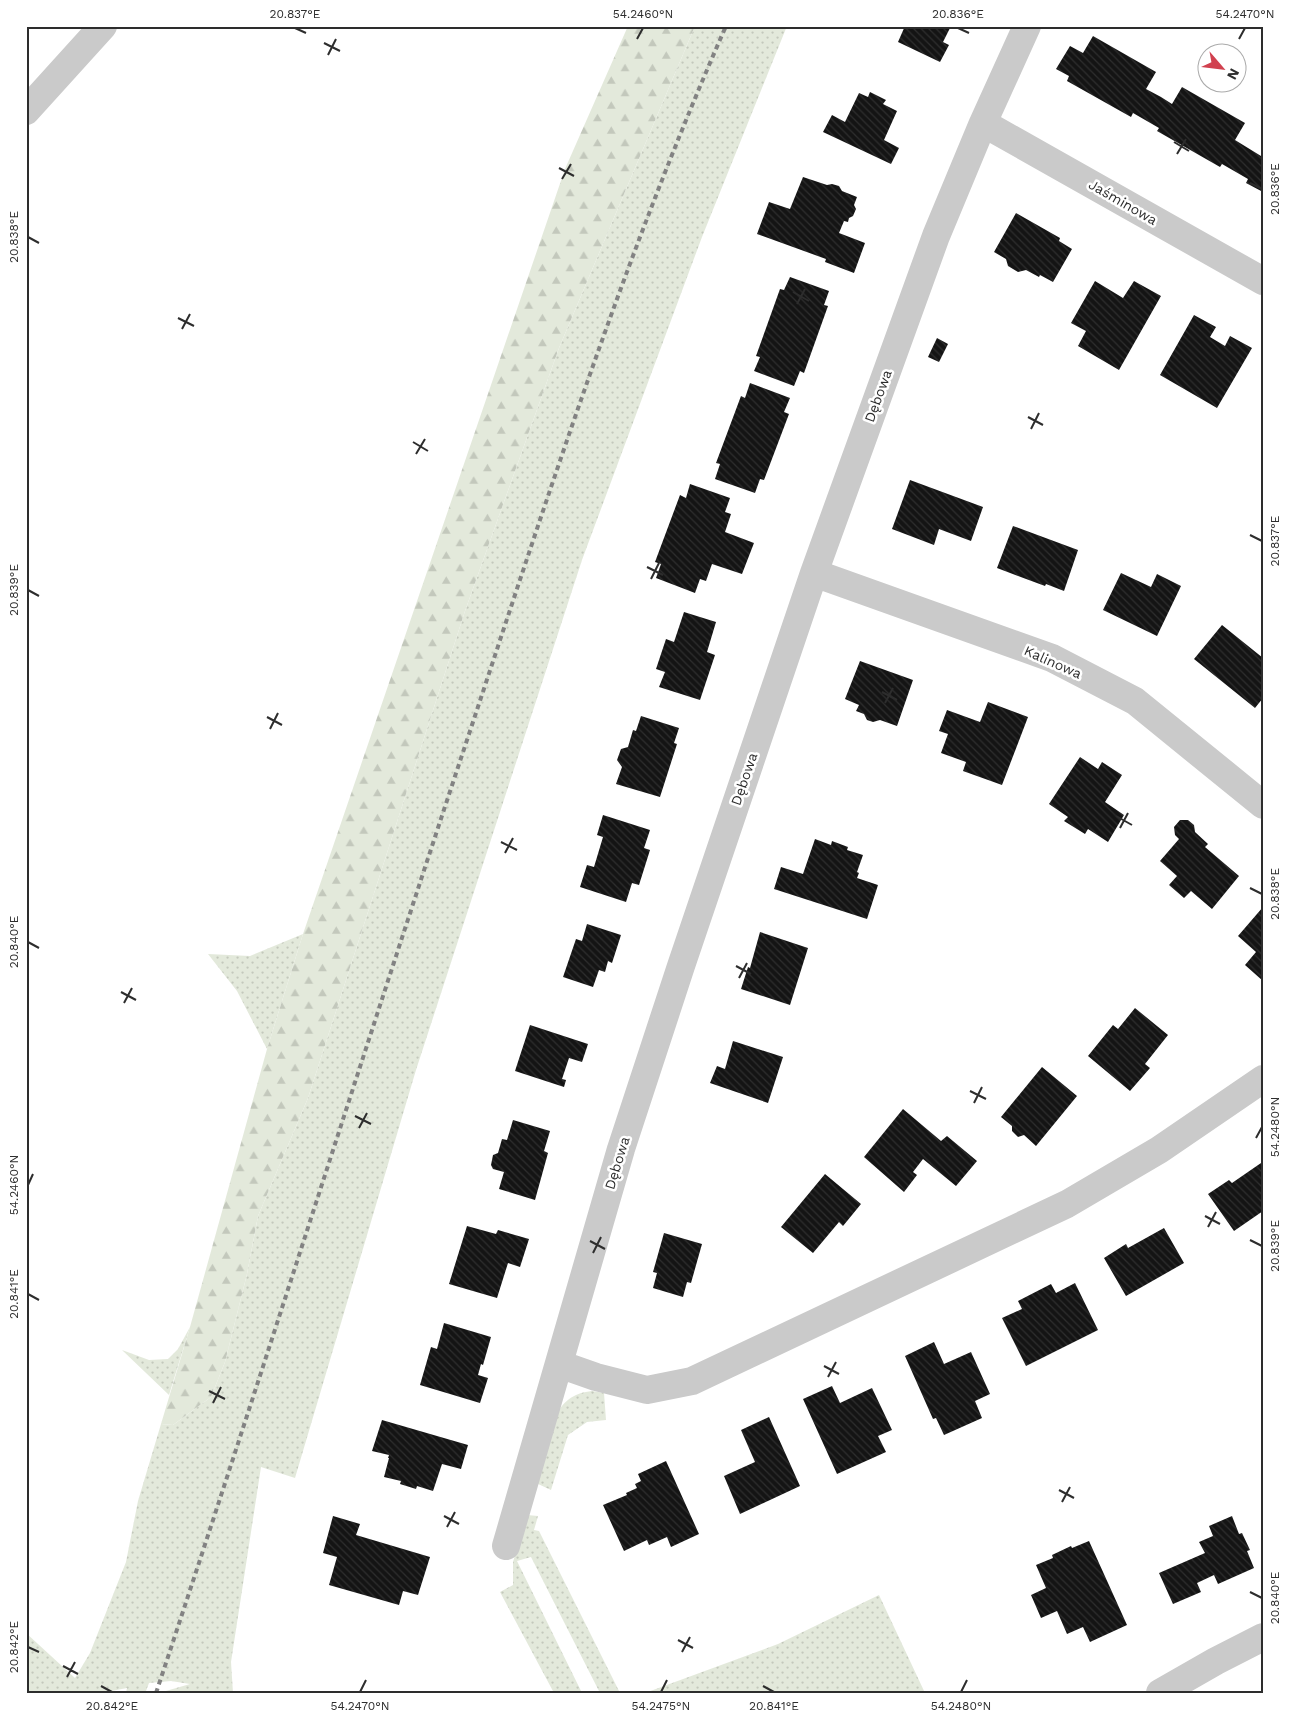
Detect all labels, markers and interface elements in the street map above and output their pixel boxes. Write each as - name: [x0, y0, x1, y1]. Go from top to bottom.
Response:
- text: 20.837°E: [270, 7, 321, 21]
- text: 54.2460°N: [613, 7, 673, 21]
- text: 20.836°E: [932, 7, 984, 21]
- text: 54.2470°N: [1215, 7, 1275, 21]
- north arrow: [1196, 42, 1246, 92]
- text: N: [1224, 66, 1243, 82]
- text: 20.836°E: [1268, 163, 1282, 215]
- street label: Jaśminowa: [1086, 176, 1160, 228]
- text: 20.838°E: [7, 211, 21, 263]
- street label: Dębowa: [861, 368, 895, 424]
- text: 20.837°E: [1268, 515, 1282, 566]
- text: 20.839°E: [7, 564, 21, 616]
- street label: Kalinowa: [1022, 642, 1084, 682]
- street label: Dębowa: [728, 751, 760, 807]
- text: 20.838°E: [1268, 868, 1282, 920]
- text: 20.840°E: [7, 915, 21, 968]
- text: 54.2480°N: [1268, 1097, 1282, 1157]
- street label: Dębowa: [601, 1134, 633, 1191]
- text: 54.2460°N: [7, 1155, 21, 1215]
- text: 20.839°E: [1268, 1220, 1282, 1272]
- text: 20.841°E: [7, 1269, 21, 1319]
- text: 20.840°E: [1268, 1571, 1282, 1624]
- text: 20.842°E: [7, 1621, 21, 1673]
- text: 20.842°E: [86, 1699, 138, 1713]
- text: 54.2470°N: [330, 1699, 390, 1713]
- text: 54.2475°N: [632, 1699, 690, 1713]
- text: 20.841°E: [749, 1699, 799, 1713]
- text: 54.2480°N: [931, 1699, 991, 1713]

